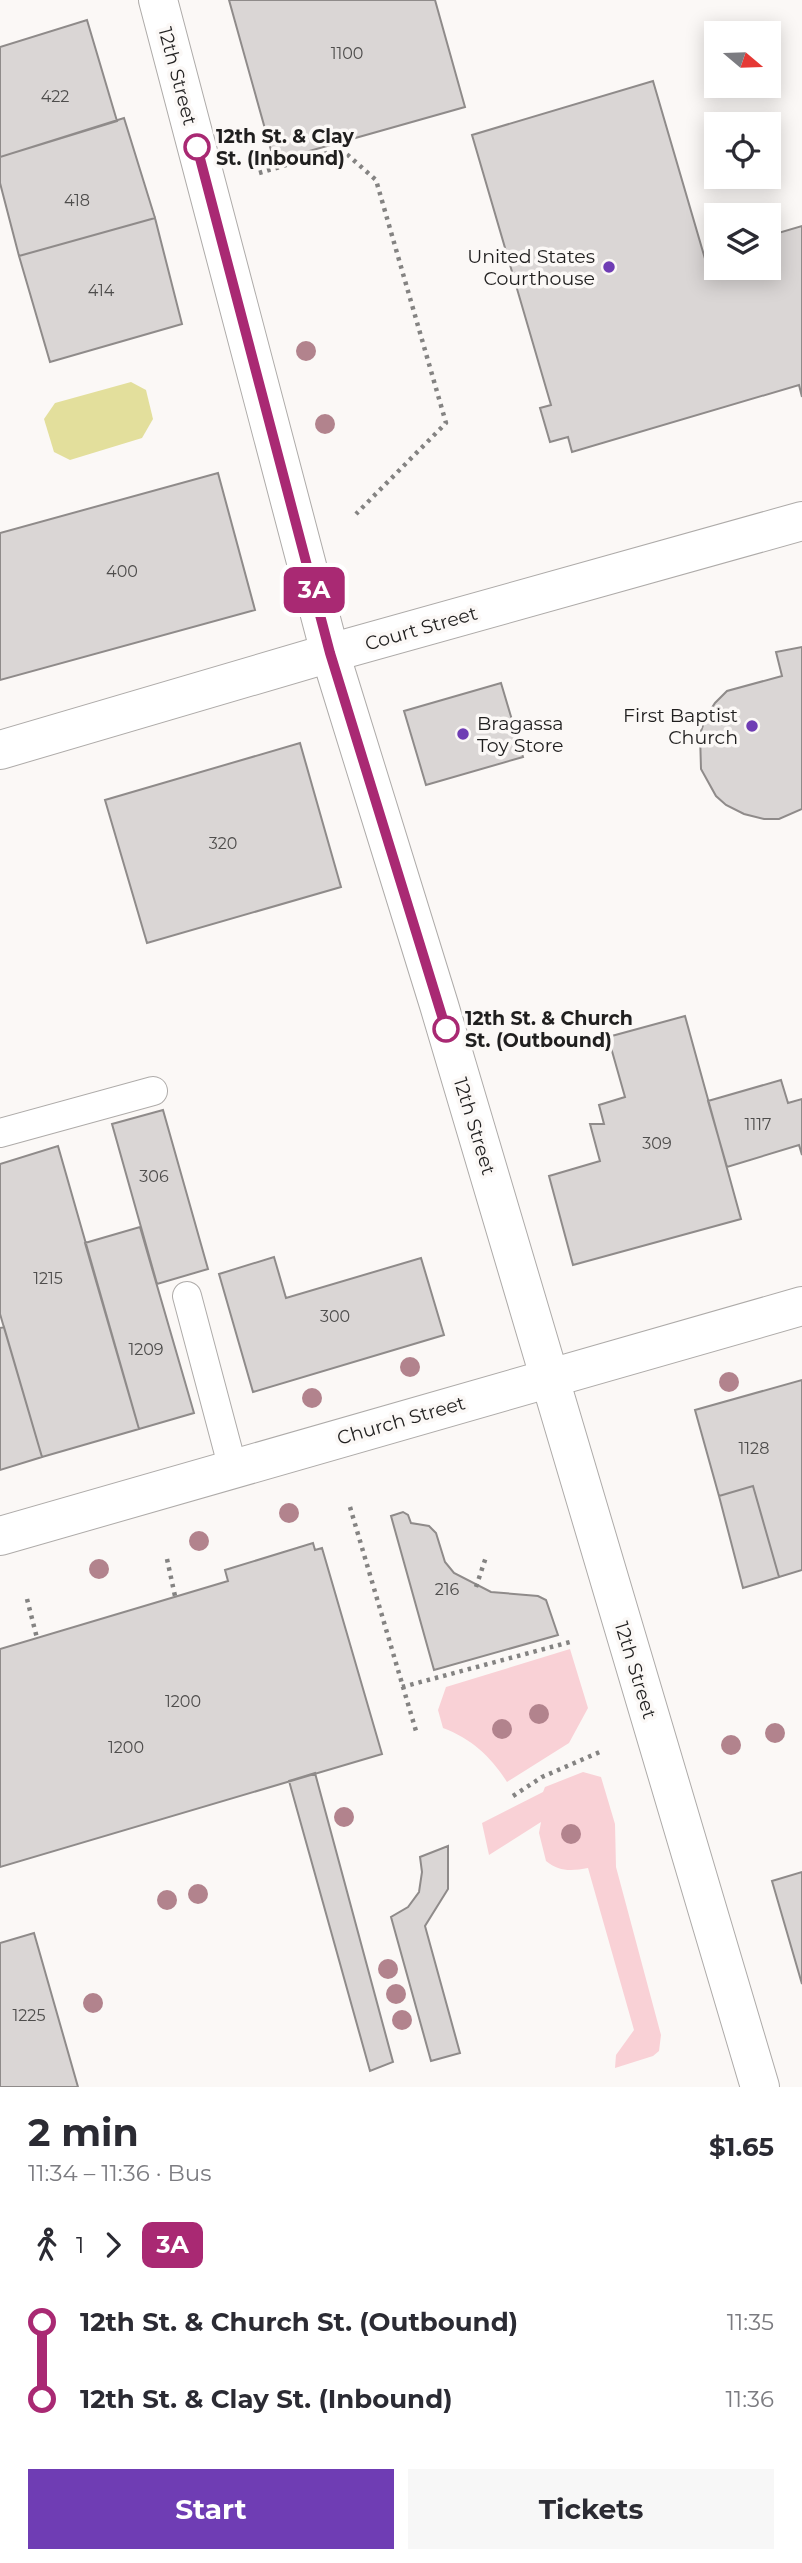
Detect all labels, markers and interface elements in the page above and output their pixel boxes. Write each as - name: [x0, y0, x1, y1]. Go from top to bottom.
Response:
- north arrow: [704, 21, 780, 98]
- map controls: [704, 21, 781, 280]
- street label: 12th Street: [153, 25, 202, 128]
- house number: 1100: [331, 44, 363, 63]
- house number: 422: [41, 87, 69, 106]
- button: locate: [704, 112, 781, 189]
- place label: 12th St. & Clay St. (Inbound): [216, 125, 355, 170]
- marker: 12th St. & Clay St. (Inbound): [184, 134, 210, 160]
- house number: 418: [64, 191, 90, 210]
- button: layers: [704, 203, 781, 280]
- place label: United States Courthouse: [467, 245, 595, 290]
- marker: United States Courthouse: [601, 259, 617, 275]
- house number: 414: [88, 281, 115, 300]
- house number: 400: [106, 562, 138, 581]
- line badge: 3A: [282, 567, 346, 613]
- text: 3A: [298, 575, 330, 604]
- street label: Court Street: [362, 601, 480, 655]
- place label: First Baptist Church: [623, 704, 738, 749]
- place label: Bragassa Toy Store: [477, 712, 564, 757]
- marker: First Baptist Church: [744, 718, 760, 734]
- marker: Bragassa Toy Store: [455, 726, 471, 742]
- house number: 320: [209, 834, 237, 853]
- place label: 12th St. & Church St. (Outbound): [465, 1007, 633, 1052]
- marker: 12th St. & Church St. (Outbound): [433, 1016, 459, 1042]
- street label: 12th Street: [449, 1075, 500, 1178]
- house number: 1117: [745, 1115, 771, 1134]
- house number: 309: [642, 1134, 672, 1153]
- house number: 306: [139, 1167, 169, 1186]
- house number: 1215: [33, 1269, 63, 1288]
- house number: 300: [320, 1307, 350, 1326]
- house number: 1209: [128, 1340, 164, 1359]
- street label: Church Street: [334, 1391, 468, 1450]
- house number: 1128: [739, 1439, 769, 1458]
- house number: 216: [435, 1580, 460, 1599]
- street label: 12th Street: [610, 1619, 661, 1722]
- house number: 1200: [165, 1692, 201, 1711]
- house number: 1200: [108, 1738, 144, 1757]
- house number: 1225: [12, 2006, 46, 2025]
- text: 2 min: [28, 2109, 139, 2156]
- text: $1.65: [709, 2131, 774, 2163]
- text: 11:34 – 11:36 · Bus: [28, 2159, 212, 2187]
- icon: walk: [28, 2226, 66, 2264]
- icon: forward: [94, 2226, 132, 2264]
- text: 3A: [156, 2230, 189, 2259]
- text: 1: [76, 2231, 84, 2259]
- text: 12th St. & Church St. (Outbound): [80, 2306, 518, 2338]
- text: 11:35: [727, 2308, 774, 2336]
- text: 12th St. & Clay St. (Inbound): [80, 2383, 452, 2415]
- text: 11:36: [726, 2385, 774, 2413]
- button: Start: [28, 2469, 394, 2549]
- button: Tickets: [408, 2469, 774, 2549]

